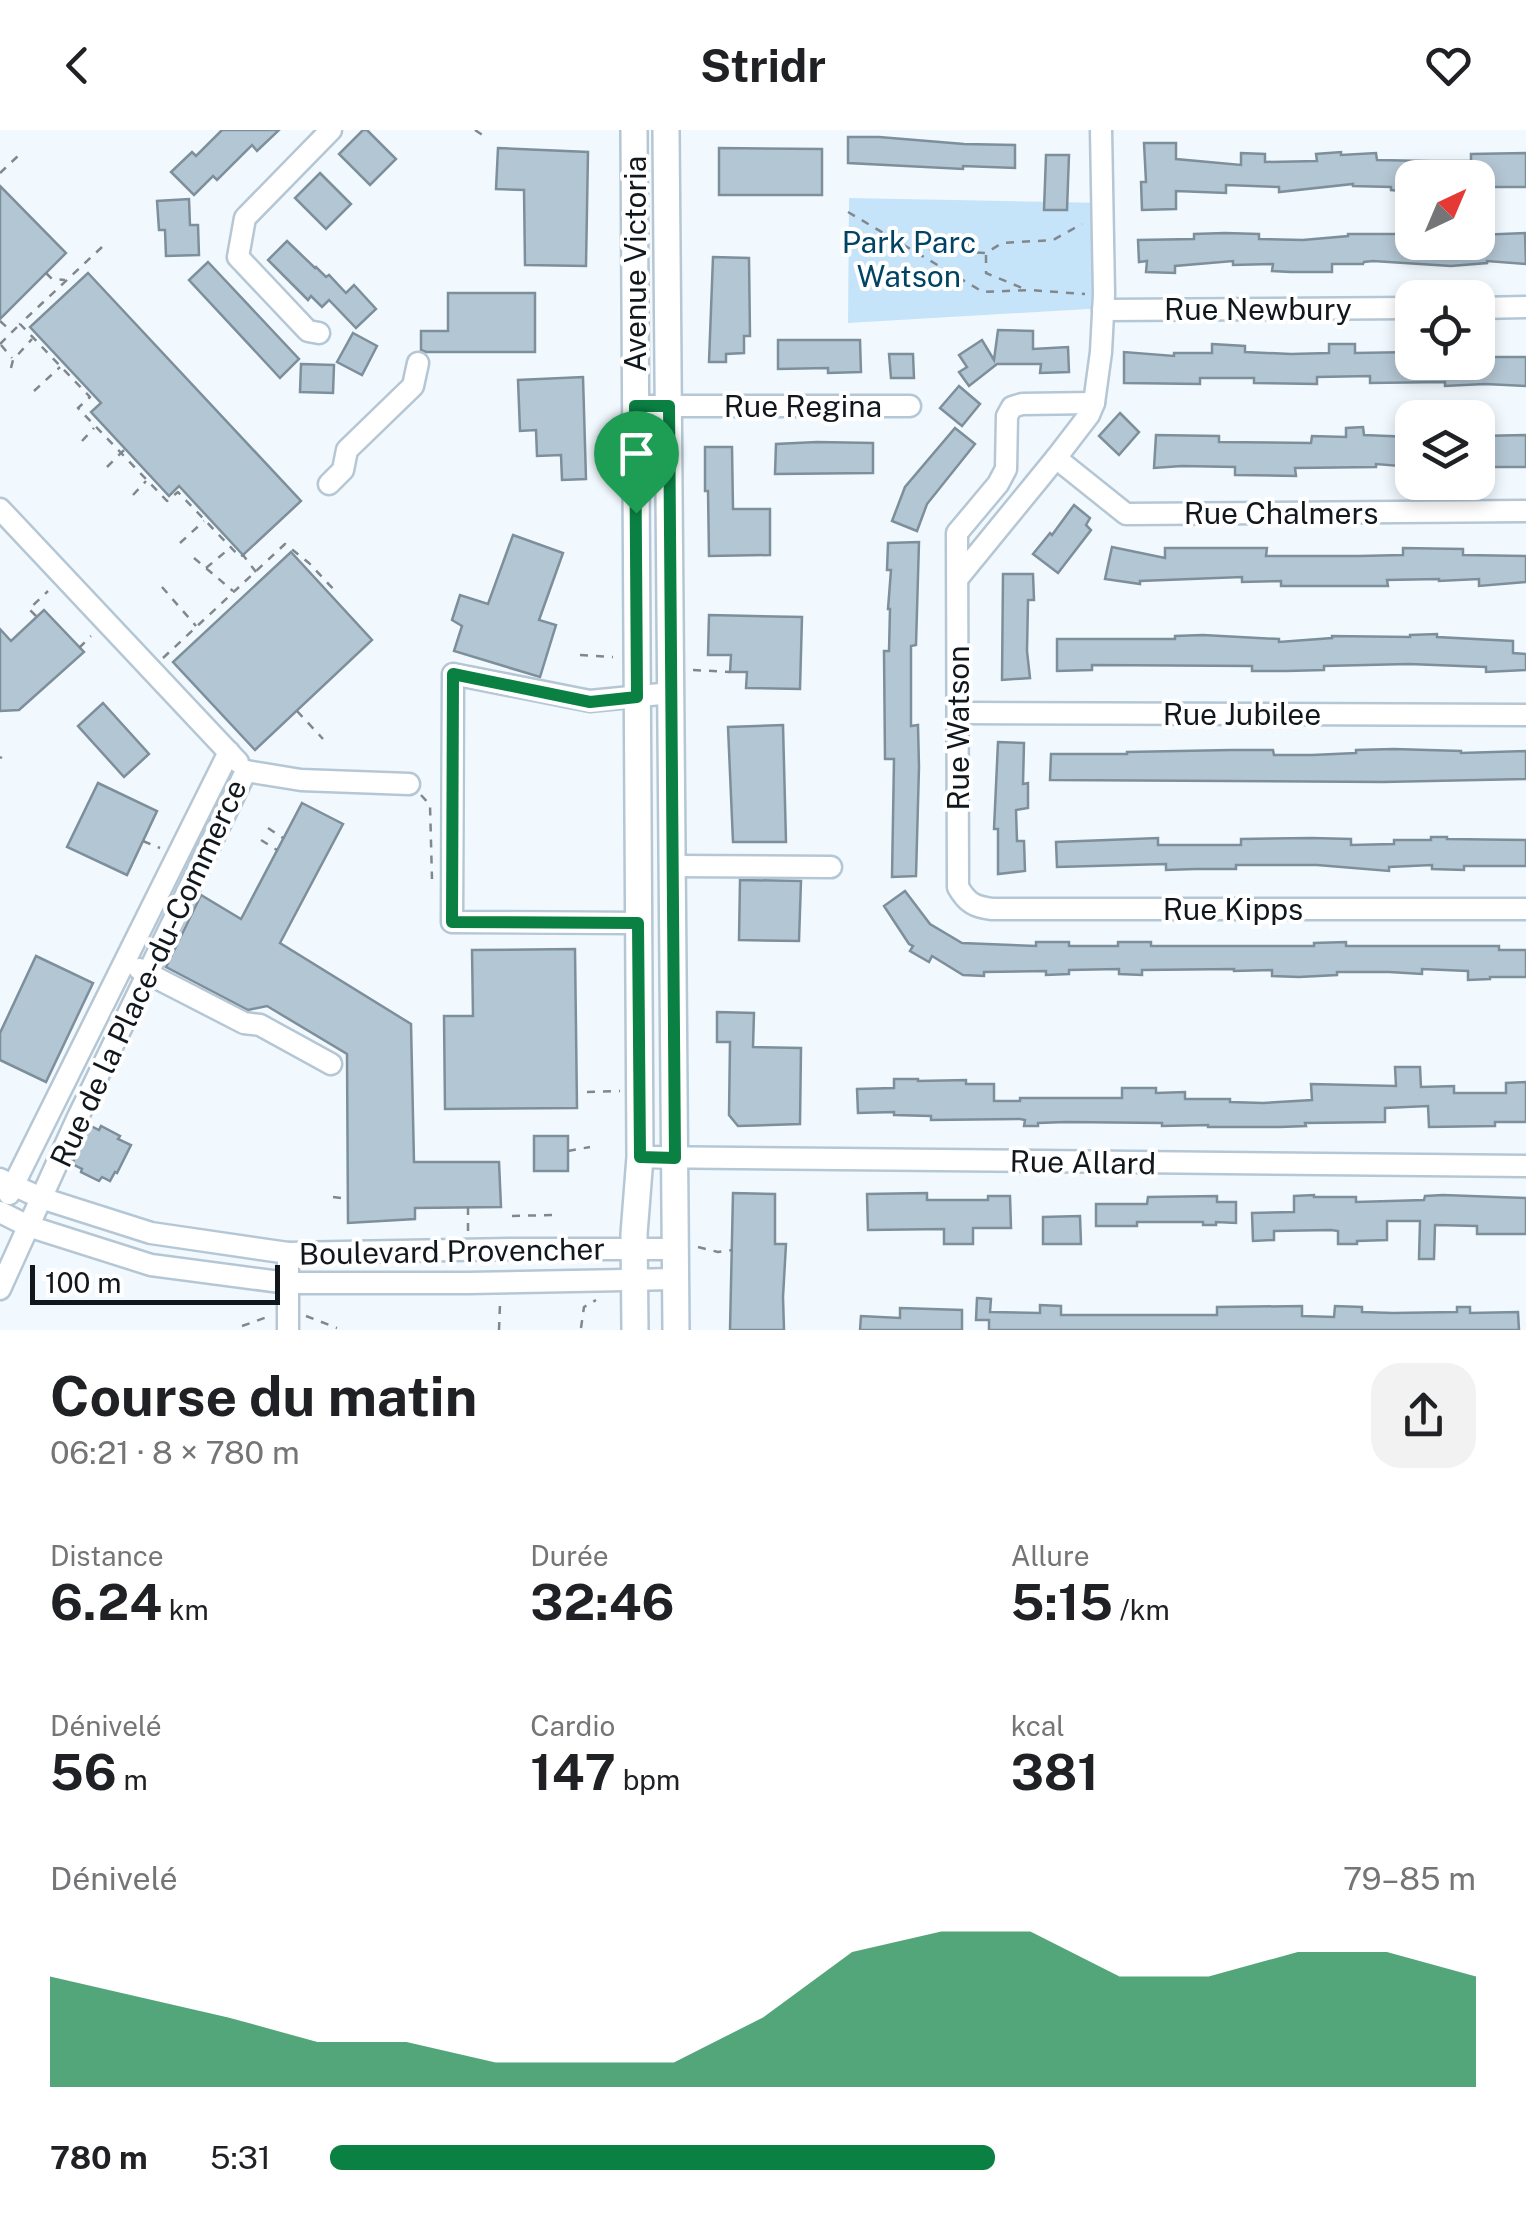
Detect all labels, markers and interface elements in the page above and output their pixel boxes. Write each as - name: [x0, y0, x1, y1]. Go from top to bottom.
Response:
- icon: back: [50, 38, 105, 93]
- icon: heart: [1421, 38, 1476, 93]
- text: Stridr: [700, 39, 826, 92]
- street label: Avenue Victoria: [617, 156, 653, 372]
- north arrow: [1395, 160, 1495, 260]
- map controls: [1395, 160, 1495, 500]
- park label: Park Parc Watson: [842, 224, 976, 294]
- button: locate: [1395, 280, 1495, 380]
- street label: Rue Newbury: [1164, 291, 1352, 327]
- street label: Rue Regina: [724, 388, 882, 424]
- button: layers: [1395, 400, 1495, 500]
- pin: [594, 411, 679, 514]
- icon: arrive: [609, 426, 664, 481]
- street label: Rue Chalmers: [1184, 495, 1378, 531]
- street label: Rue Watson: [940, 645, 976, 811]
- street label: Rue Jubilee: [1163, 696, 1321, 732]
- street label: Rue de la Place-du-Commerce: [42, 774, 254, 1172]
- street label: Rue Kipps: [1163, 891, 1303, 927]
- street label: Rue Allard: [1009, 1143, 1157, 1181]
- street label: Boulevard Provencher: [299, 1230, 605, 1272]
- scale bar: [30, 1260, 280, 1304]
- text: 100 m: [45, 1266, 122, 1299]
- button: share: [1371, 1363, 1476, 1468]
- text: Course du matin: [50, 1364, 477, 1428]
- text: 06:21 · 8 × 780 m: [50, 1434, 300, 1471]
- text: Distance: [50, 1539, 164, 1572]
- text: Durée: [530, 1539, 609, 1572]
- text: Allure: [1011, 1539, 1090, 1572]
- text: 6.24: [50, 1572, 162, 1631]
- text: 32:46: [530, 1572, 674, 1631]
- text: 5:15: [1011, 1572, 1113, 1631]
- text: km: [162, 1593, 209, 1626]
- text: /km: [1113, 1593, 1170, 1626]
- text: Dénivelé: [50, 1709, 162, 1742]
- text: Cardio: [530, 1709, 615, 1742]
- text: kcal: [1011, 1709, 1065, 1742]
- text: 56: [50, 1742, 117, 1801]
- text: 147: [530, 1742, 616, 1801]
- text: 381: [1011, 1742, 1099, 1801]
- text: m: [117, 1763, 148, 1796]
- text: bpm: [616, 1763, 680, 1796]
- text: Dénivelé: [50, 1860, 178, 1897]
- text: 79–85 m: [1343, 1860, 1476, 1897]
- text: 780 m: [50, 2139, 148, 2176]
- text: 5:31: [210, 2139, 271, 2176]

